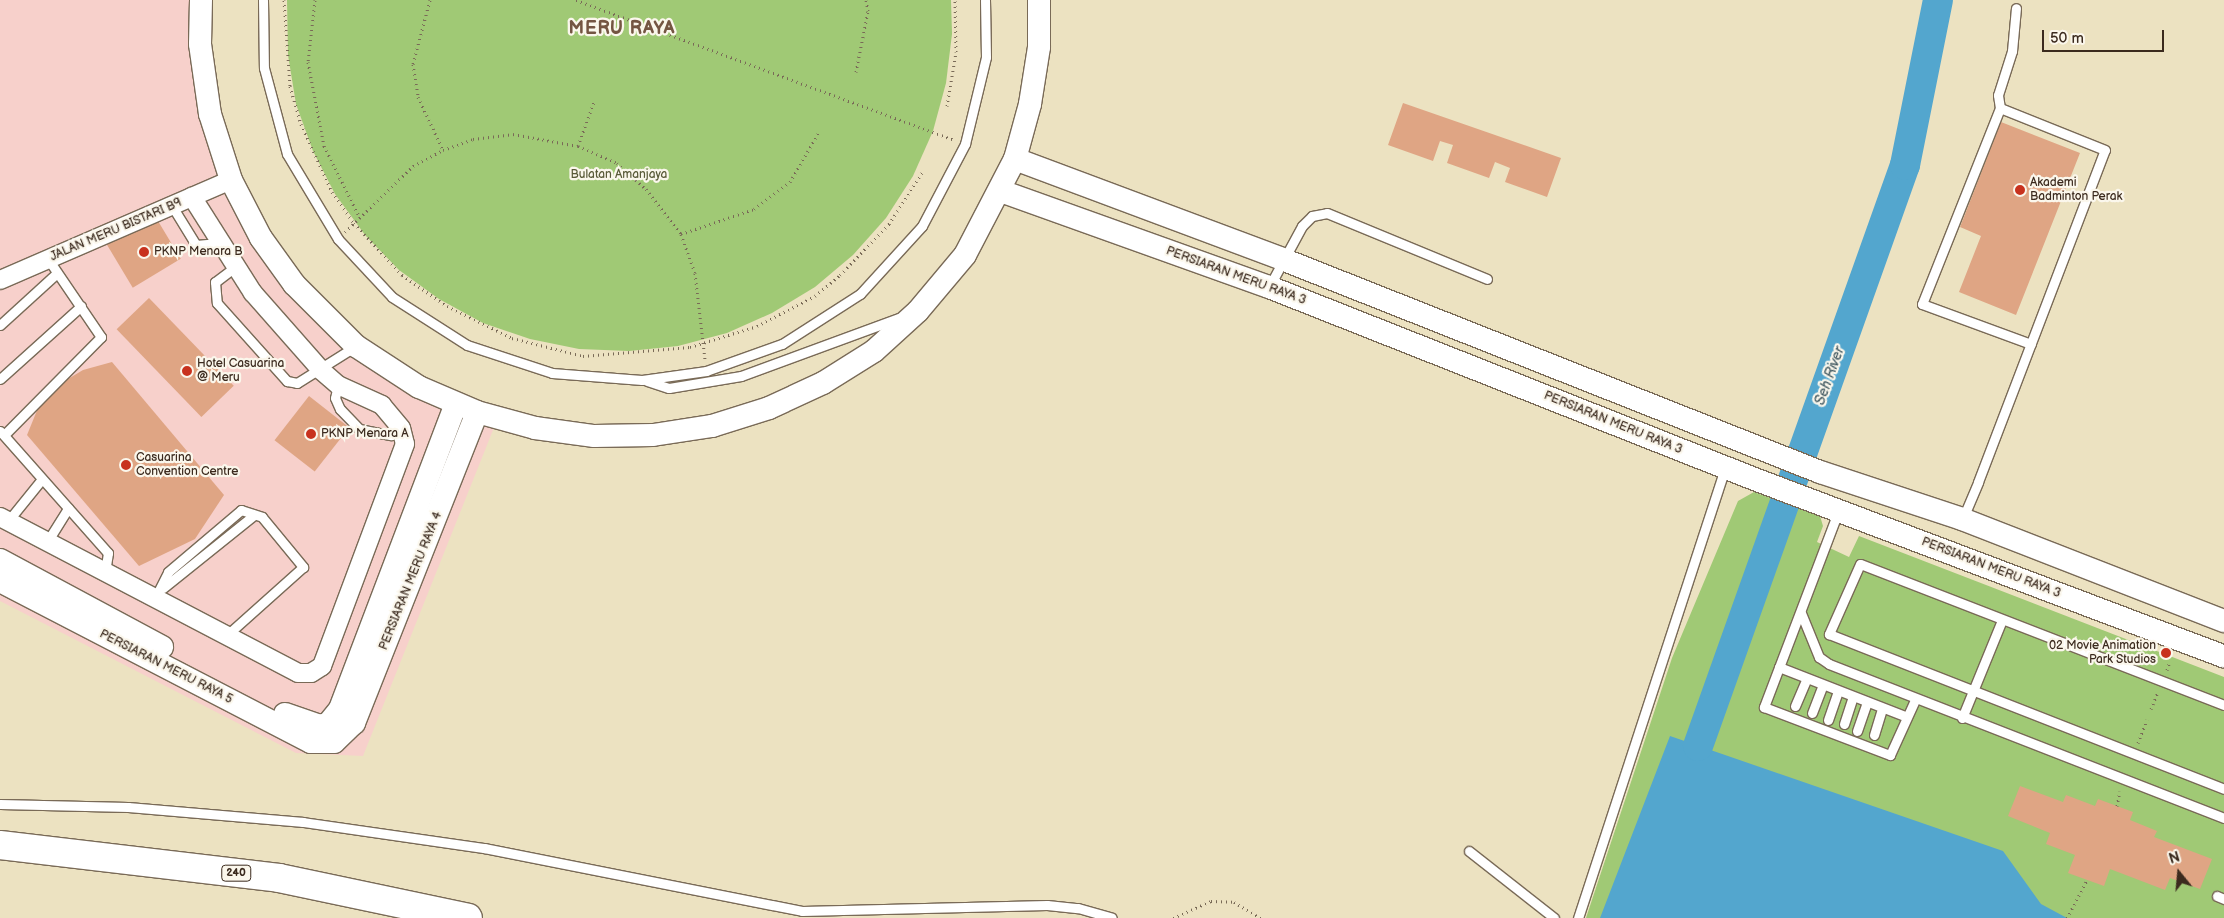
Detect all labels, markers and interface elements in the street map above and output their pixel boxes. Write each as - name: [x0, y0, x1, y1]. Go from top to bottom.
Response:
- district label: MERU RAYA: [567, 18, 677, 40]
- scale bar: [2044, 20, 2166, 52]
- text: 50 m: [2050, 29, 2084, 48]
- park label: Bulatan Amanjaya: [571, 168, 667, 182]
- place label: Akademi Badminton Perak: [2030, 176, 2122, 204]
- marker: Akademi Badminton Perak: [2014, 184, 2026, 196]
- street label: JALAN MERU BISTARI B9: [48, 196, 184, 264]
- street label: PERSIARAN MERU RAYA 3: [1164, 244, 1308, 308]
- place label: PKNP Menara B: [154, 245, 242, 259]
- marker: PKNP Menara B: [138, 246, 150, 258]
- water label: Seh River: [1812, 344, 1848, 408]
- place label: Hotel Casuarina @ Meru: [197, 357, 284, 385]
- marker: Hotel Casuarina @ Meru: [181, 365, 193, 377]
- street label: PERSIARAN MERU RAYA 3: [1542, 389, 1684, 457]
- place label: PKNP Menara A: [321, 427, 409, 441]
- marker: PKNP Menara A: [305, 428, 317, 440]
- place label: Casuarina Convention Centre: [136, 451, 238, 479]
- marker: Casuarina Convention Centre: [120, 459, 132, 471]
- street label: PERSIARAN MERU RAYA 4: [377, 510, 445, 652]
- street label: PERSIARAN MERU RAYA 3: [1919, 535, 2063, 601]
- street label: PERSIARAN MERU RAYA 5: [97, 627, 235, 707]
- place label: 02 Movie Animation Park Studios: [2049, 639, 2156, 667]
- marker: 02 Movie Animation Park Studios: [2160, 647, 2172, 659]
- north arrow: [2154, 848, 2204, 898]
- text: N: [2167, 849, 2182, 868]
- road number: 240: [221, 864, 251, 881]

